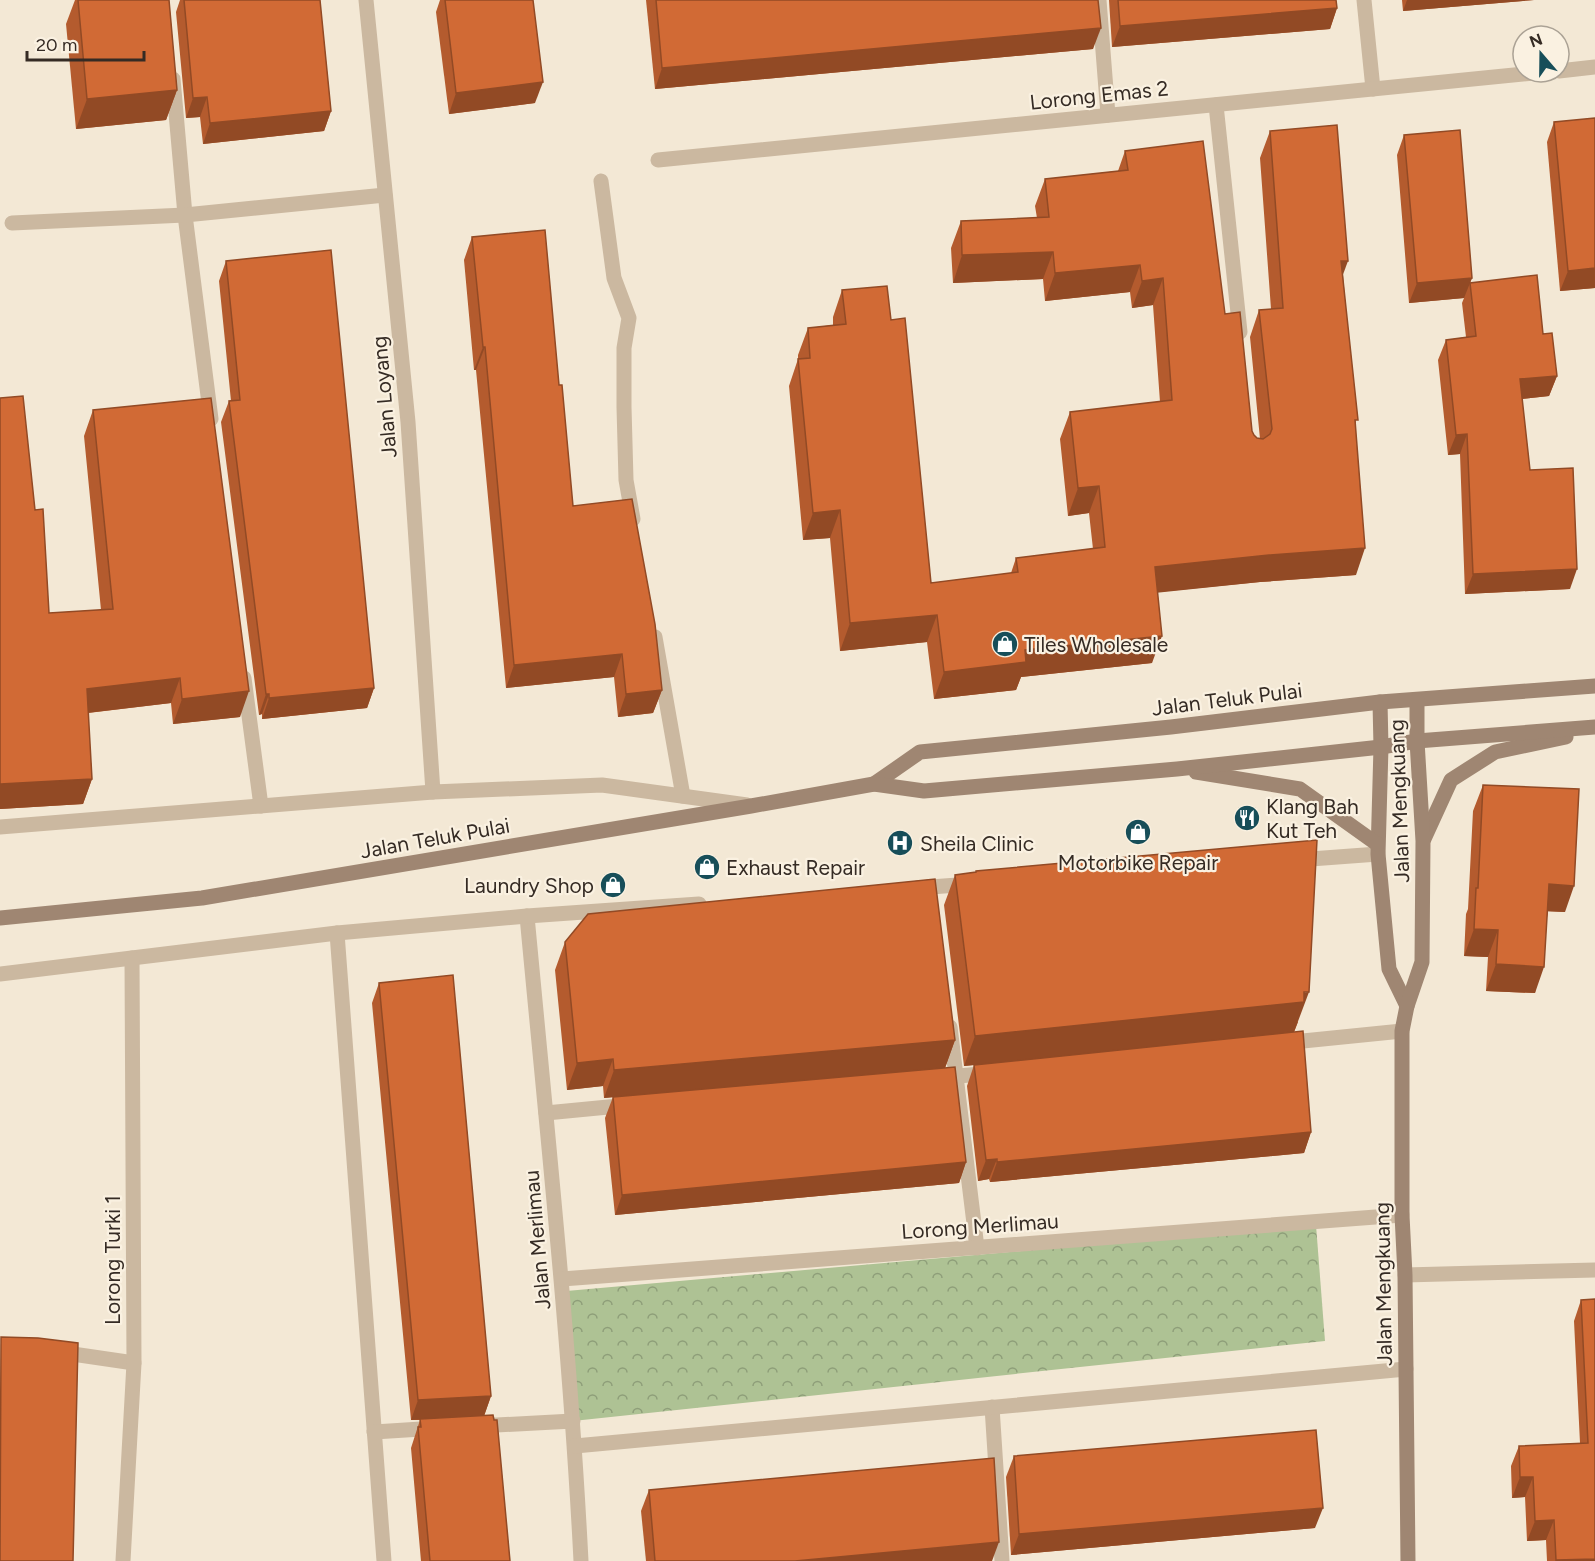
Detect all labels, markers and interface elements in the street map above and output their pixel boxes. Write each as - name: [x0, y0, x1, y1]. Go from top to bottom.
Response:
- scale bar: [27, 24, 144, 62]
- north arrow: [1511, 24, 1571, 84]
- text: N: [1527, 29, 1545, 51]
- text: 20 m: [36, 34, 77, 56]
- street label: Lorong Emas 2: [1028, 75, 1170, 115]
- street label: Jalan Loyang: [366, 335, 402, 459]
- shop icon: Tiles Wholesale: [990, 629, 1020, 659]
- place label: Tiles Wholesale: [1024, 632, 1168, 657]
- street label: Jalan Teluk Pulai: [1150, 677, 1304, 721]
- street label: Jalan Mengkuang: [1384, 719, 1414, 883]
- place label: Klang Bah Kut Teh: [1266, 794, 1359, 843]
- restaurant icon: Klang Bah Kut Teh: [1232, 803, 1262, 833]
- street label: Jalan Teluk Pulai: [358, 813, 512, 863]
- shop icon: Motorbike Repair: [1123, 817, 1153, 847]
- hospital icon: Sheila Clinic: [885, 828, 915, 858]
- place label: Sheila Clinic: [920, 831, 1034, 856]
- place label: Motorbike Repair: [1058, 850, 1218, 875]
- shop icon: Exhaust Repair: [692, 852, 722, 882]
- place label: Exhaust Repair: [726, 855, 865, 880]
- shop icon: Laundry Shop: [598, 870, 628, 900]
- place label: Laundry Shop: [464, 873, 594, 898]
- street label: Jalan Merlimau: [518, 1169, 556, 1311]
- street label: Lorong Turki 1: [100, 1195, 125, 1325]
- street label: Jalan Mengkuang: [1369, 1202, 1397, 1366]
- street label: Lorong Merlimau: [900, 1208, 1060, 1244]

